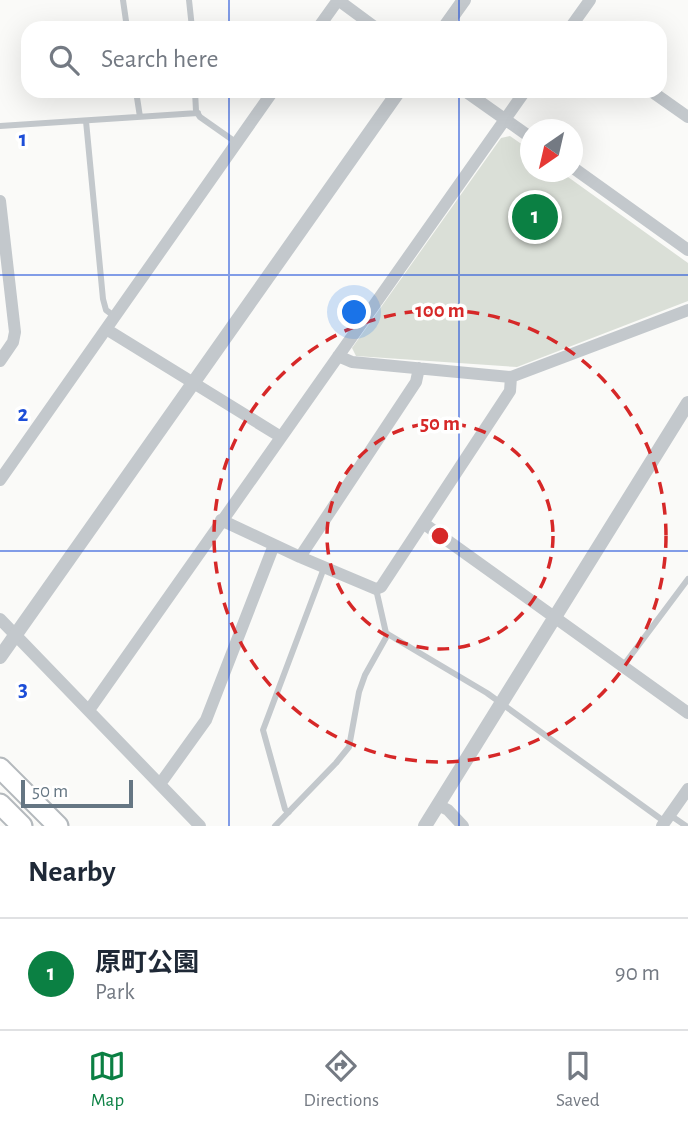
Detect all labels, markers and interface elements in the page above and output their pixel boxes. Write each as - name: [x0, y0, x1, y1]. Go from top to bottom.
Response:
- search box: [21, 21, 667, 98]
- icon: search: [45, 41, 83, 79]
- text: Search here: [101, 46, 219, 72]
- north arrow: [520, 119, 583, 182]
- text: 1: [19, 128, 27, 151]
- pin: 1: [512, 191, 558, 243]
- your location: [337, 295, 371, 329]
- text: 100 m: [415, 300, 465, 321]
- text: 2: [18, 403, 29, 426]
- text: 50 m: [420, 413, 460, 434]
- centre of rings: [428, 524, 452, 548]
- text: 3: [18, 678, 28, 701]
- scale bar: [21, 777, 133, 809]
- text: 50 m: [32, 782, 68, 801]
- text: Nearby: [28, 857, 116, 887]
- text: 原町公園: [95, 950, 199, 976]
- text: 1: [47, 962, 55, 985]
- text: 90 m: [615, 962, 660, 985]
- text: Park: [95, 981, 135, 1004]
- tab: Map: [88, 1047, 126, 1112]
- tab: Directions: [303, 1047, 379, 1112]
- tab: Saved: [556, 1047, 600, 1112]

